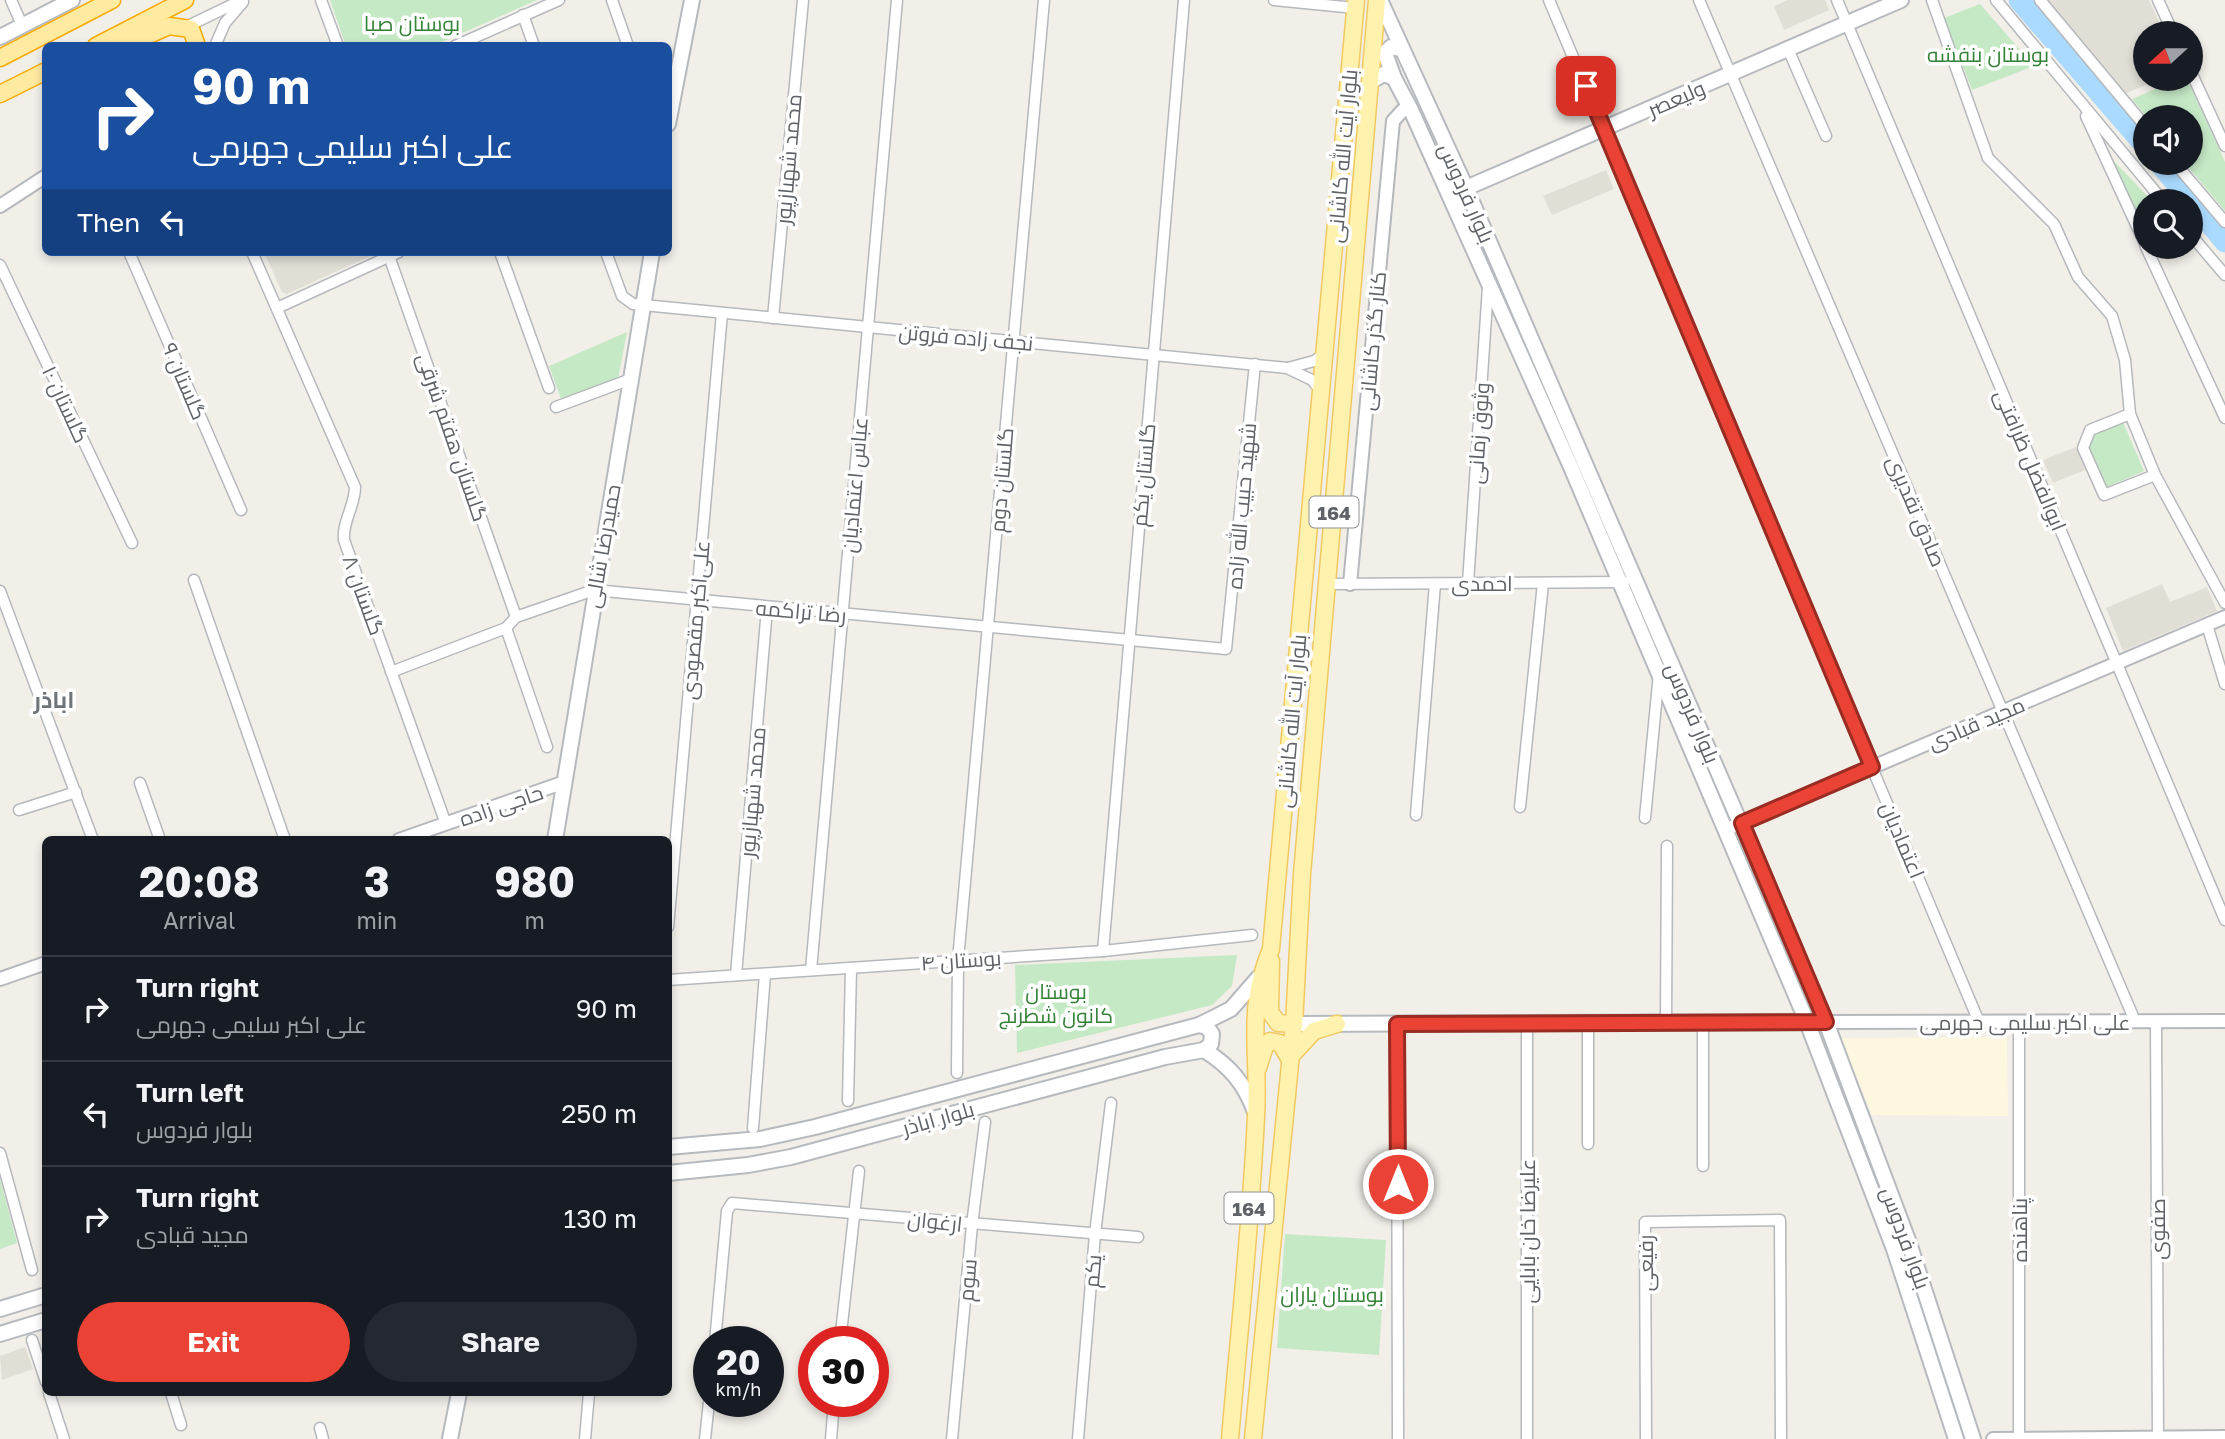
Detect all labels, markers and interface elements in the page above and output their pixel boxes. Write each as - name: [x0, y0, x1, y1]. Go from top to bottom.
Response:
- park label: بوستان صبا: [364, 10, 460, 37]
- north arrow: [2133, 21, 2203, 91]
- map controls: [2133, 21, 2203, 259]
- park label: بوستان بنفشه: [1927, 41, 2049, 68]
- text: 90 m: [192, 56, 310, 115]
- pin: [1556, 56, 1616, 116]
- icon: arrive: [1567, 67, 1605, 105]
- street label: بلوار آیت الله کاشانی: [1321, 68, 1364, 244]
- icon: right: [77, 70, 168, 161]
- street label: ولیعصر: [1642, 74, 1709, 122]
- street label: محمد شهبازپور: [769, 93, 809, 226]
- button: sound: [2133, 105, 2203, 175]
- text: علی اکبر سلیمی جهرمی: [192, 127, 514, 165]
- street label: بلوار فردوس: [1433, 139, 1501, 247]
- button: search: [2133, 189, 2203, 259]
- icon: left: [154, 203, 192, 241]
- text: Then: [77, 207, 140, 238]
- street label: کنار گذر کاشانی: [1353, 270, 1392, 412]
- street label: نجف زاده فروتن: [897, 318, 1035, 357]
- street label: گلستان ۹: [156, 339, 213, 424]
- street label: گلستان هفتم شرقی: [410, 349, 494, 525]
- street label: گلستان ۱۰: [36, 361, 95, 447]
- street label: وثوق زمانی: [1461, 381, 1496, 485]
- street label: ابوالفضل ظرافتی: [1989, 385, 2072, 535]
- street label: عباس اعتمادیان: [835, 416, 874, 554]
- street label: گلستان یکم: [1126, 422, 1162, 528]
- street label: شهید حبیب الله زاده: [1221, 422, 1262, 590]
- street label: گلستان دوم: [983, 427, 1021, 534]
- street label: صادق تقدیری: [1881, 452, 1952, 571]
- street label: حمیدرضا شالی: [578, 482, 627, 610]
- road number: 164: [1310, 496, 1358, 527]
- street label: علی‌اکبر مقصودی: [675, 539, 716, 701]
- street label: گلستان ٨: [337, 551, 390, 639]
- street label: احمدی: [1451, 570, 1513, 597]
- street label: رضا تراکمه: [754, 594, 848, 628]
- street label: بلوار آیت الله کاشانی: [1270, 633, 1313, 809]
- street label: بلوار فردوس: [1659, 659, 1726, 768]
- district label: اباذر: [33, 685, 74, 714]
- street label: مجید قبادی: [1924, 691, 2029, 756]
- street label: محمد شهبازپور: [733, 726, 773, 859]
- street label: حاجی زاده: [456, 779, 547, 832]
- street label: اعتمادیان: [1874, 798, 1931, 883]
- text: 20:08: [139, 856, 260, 906]
- text: 3: [364, 856, 390, 906]
- text: 980: [494, 856, 575, 906]
- text: Arrival: [163, 906, 235, 934]
- text: min: [356, 906, 397, 934]
- text: m: [524, 906, 545, 934]
- street label: بوستان ۴: [920, 944, 1002, 977]
- text: Turn right: [136, 972, 259, 1003]
- park label: بوستان کانون شطرنج: [999, 978, 1113, 1030]
- icon: right: [77, 990, 115, 1028]
- text: 90 m: [576, 993, 637, 1024]
- street label: علی اکبر سلیمی جهرمی: [1919, 1009, 2131, 1036]
- text: علی اکبر سلیمی جهرمی: [136, 1010, 367, 1038]
- text: Turn left: [136, 1077, 244, 1108]
- icon: left: [77, 1095, 115, 1133]
- street label: بلوار اباذر: [898, 1095, 977, 1141]
- text: 250 m: [561, 1098, 637, 1129]
- text: بلوار فردوس: [136, 1115, 253, 1143]
- position arrow: [1361, 1147, 1435, 1221]
- street label: علیرضا خان بابایی: [1514, 1159, 1541, 1303]
- text: Turn right: [136, 1182, 259, 1213]
- street label: بلوار فردوس: [1875, 1183, 1936, 1293]
- road number: 164: [1224, 1192, 1274, 1224]
- street label: پناهنده: [2006, 1197, 2034, 1262]
- street label: صفوی: [2144, 1198, 2171, 1260]
- icon: right: [77, 1200, 115, 1238]
- text: 130 m: [564, 1203, 637, 1234]
- street label: ارغوان: [906, 1205, 964, 1238]
- text: مجید قبادی: [136, 1220, 249, 1248]
- street label: رفیعی: [1632, 1235, 1659, 1291]
- street label: یکم: [1078, 1253, 1108, 1289]
- street label: سوم: [952, 1258, 984, 1303]
- park label: بوستان یاران: [1280, 1281, 1384, 1308]
- button: Exit: [77, 1302, 350, 1382]
- button: Share: [364, 1302, 637, 1382]
- speed limit sign: 30: [798, 1326, 889, 1417]
- text: 20: [716, 1341, 761, 1383]
- text: km/h: [716, 1378, 761, 1400]

